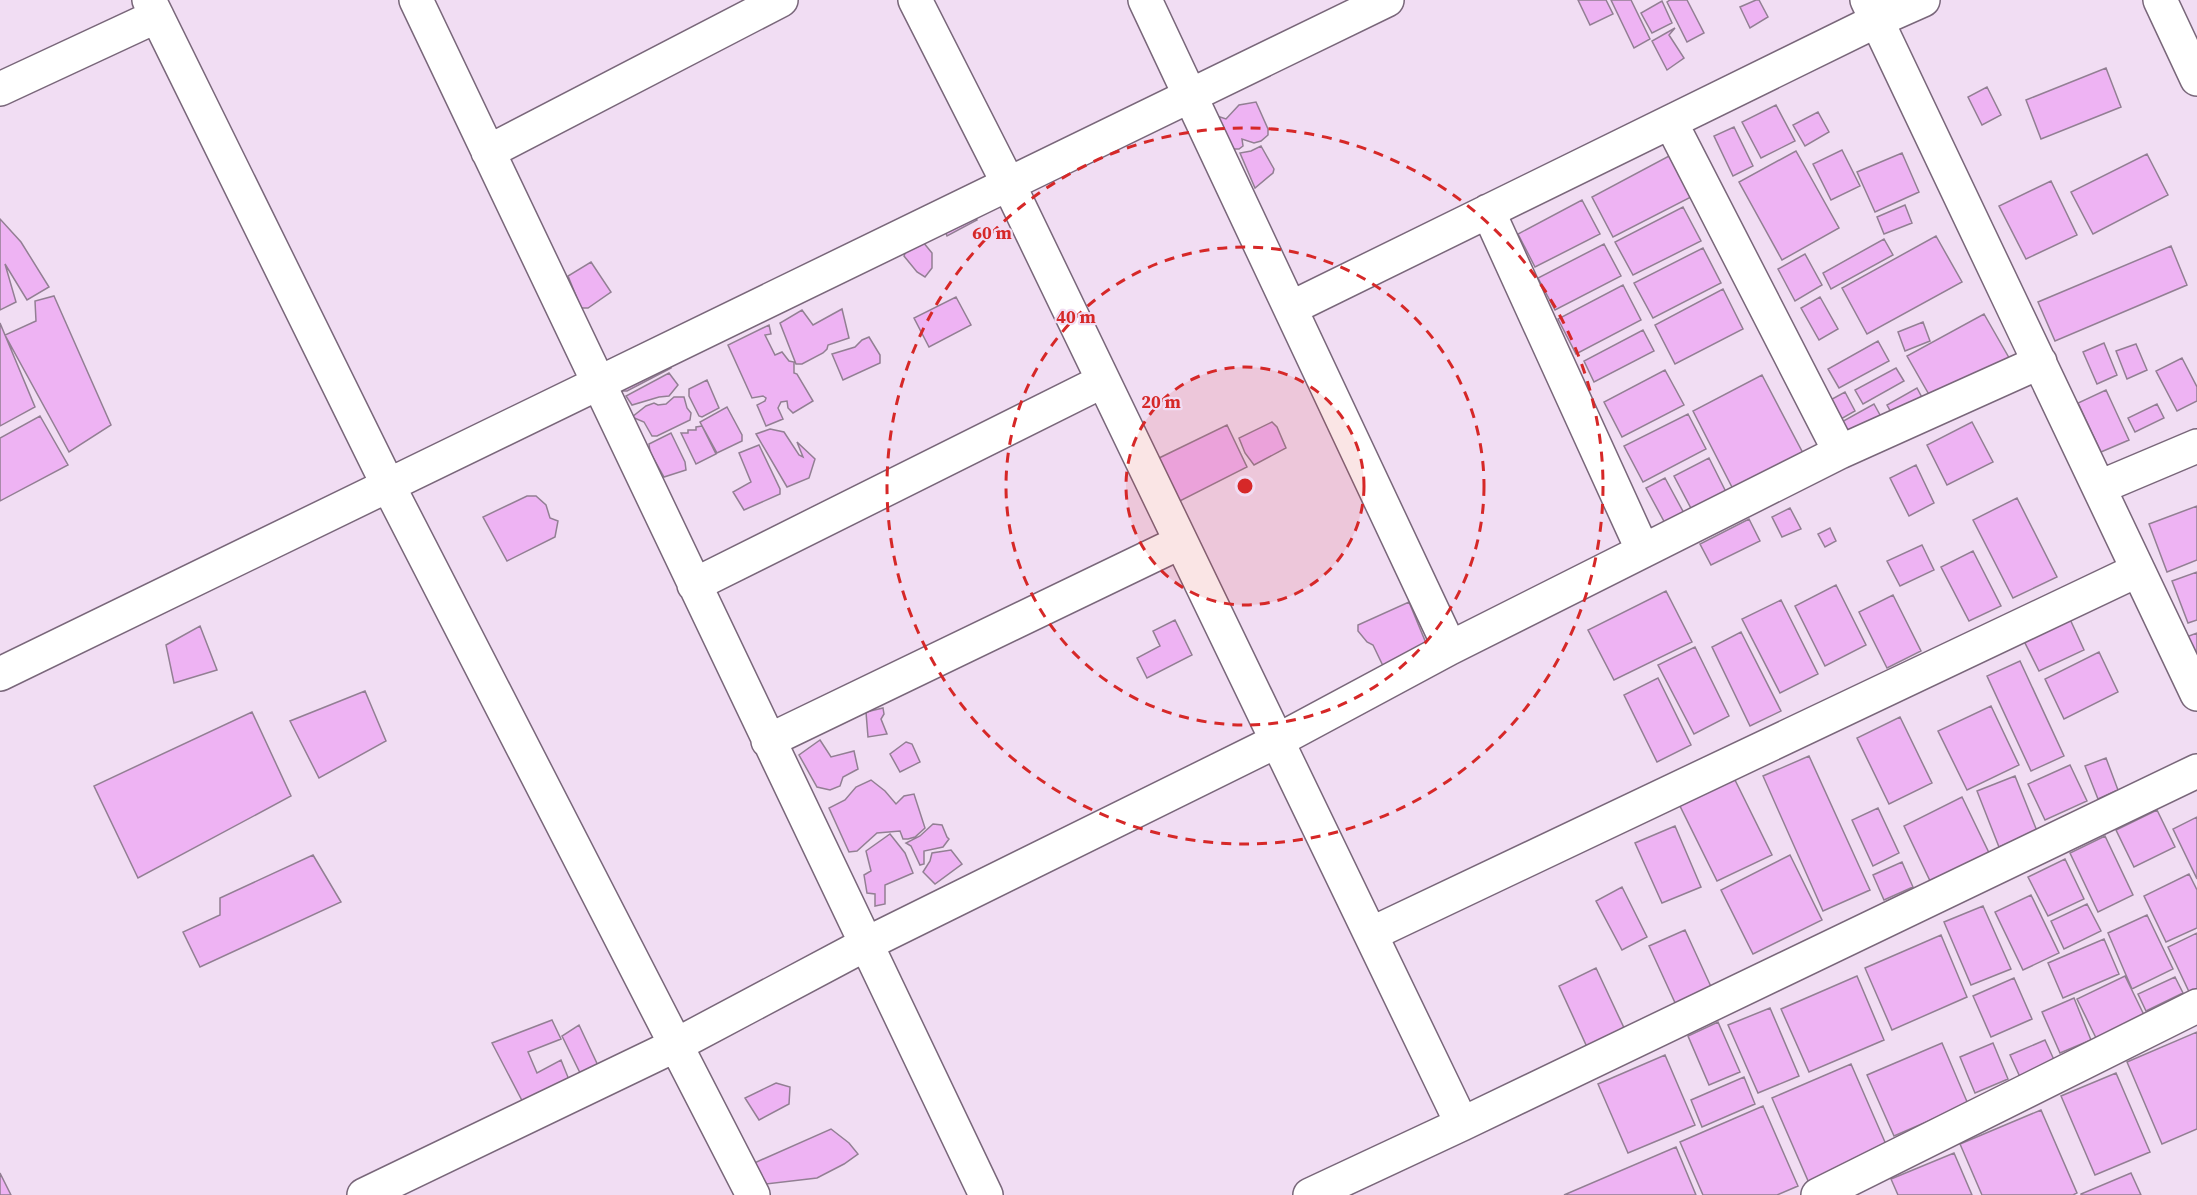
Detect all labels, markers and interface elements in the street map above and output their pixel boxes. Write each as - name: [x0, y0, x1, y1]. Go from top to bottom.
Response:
- text: 60 m: [972, 220, 1012, 245]
- text: 40 m: [1056, 304, 1096, 329]
- text: 20 m: [1141, 389, 1181, 414]
- centre of rings: [1235, 476, 1255, 496]

